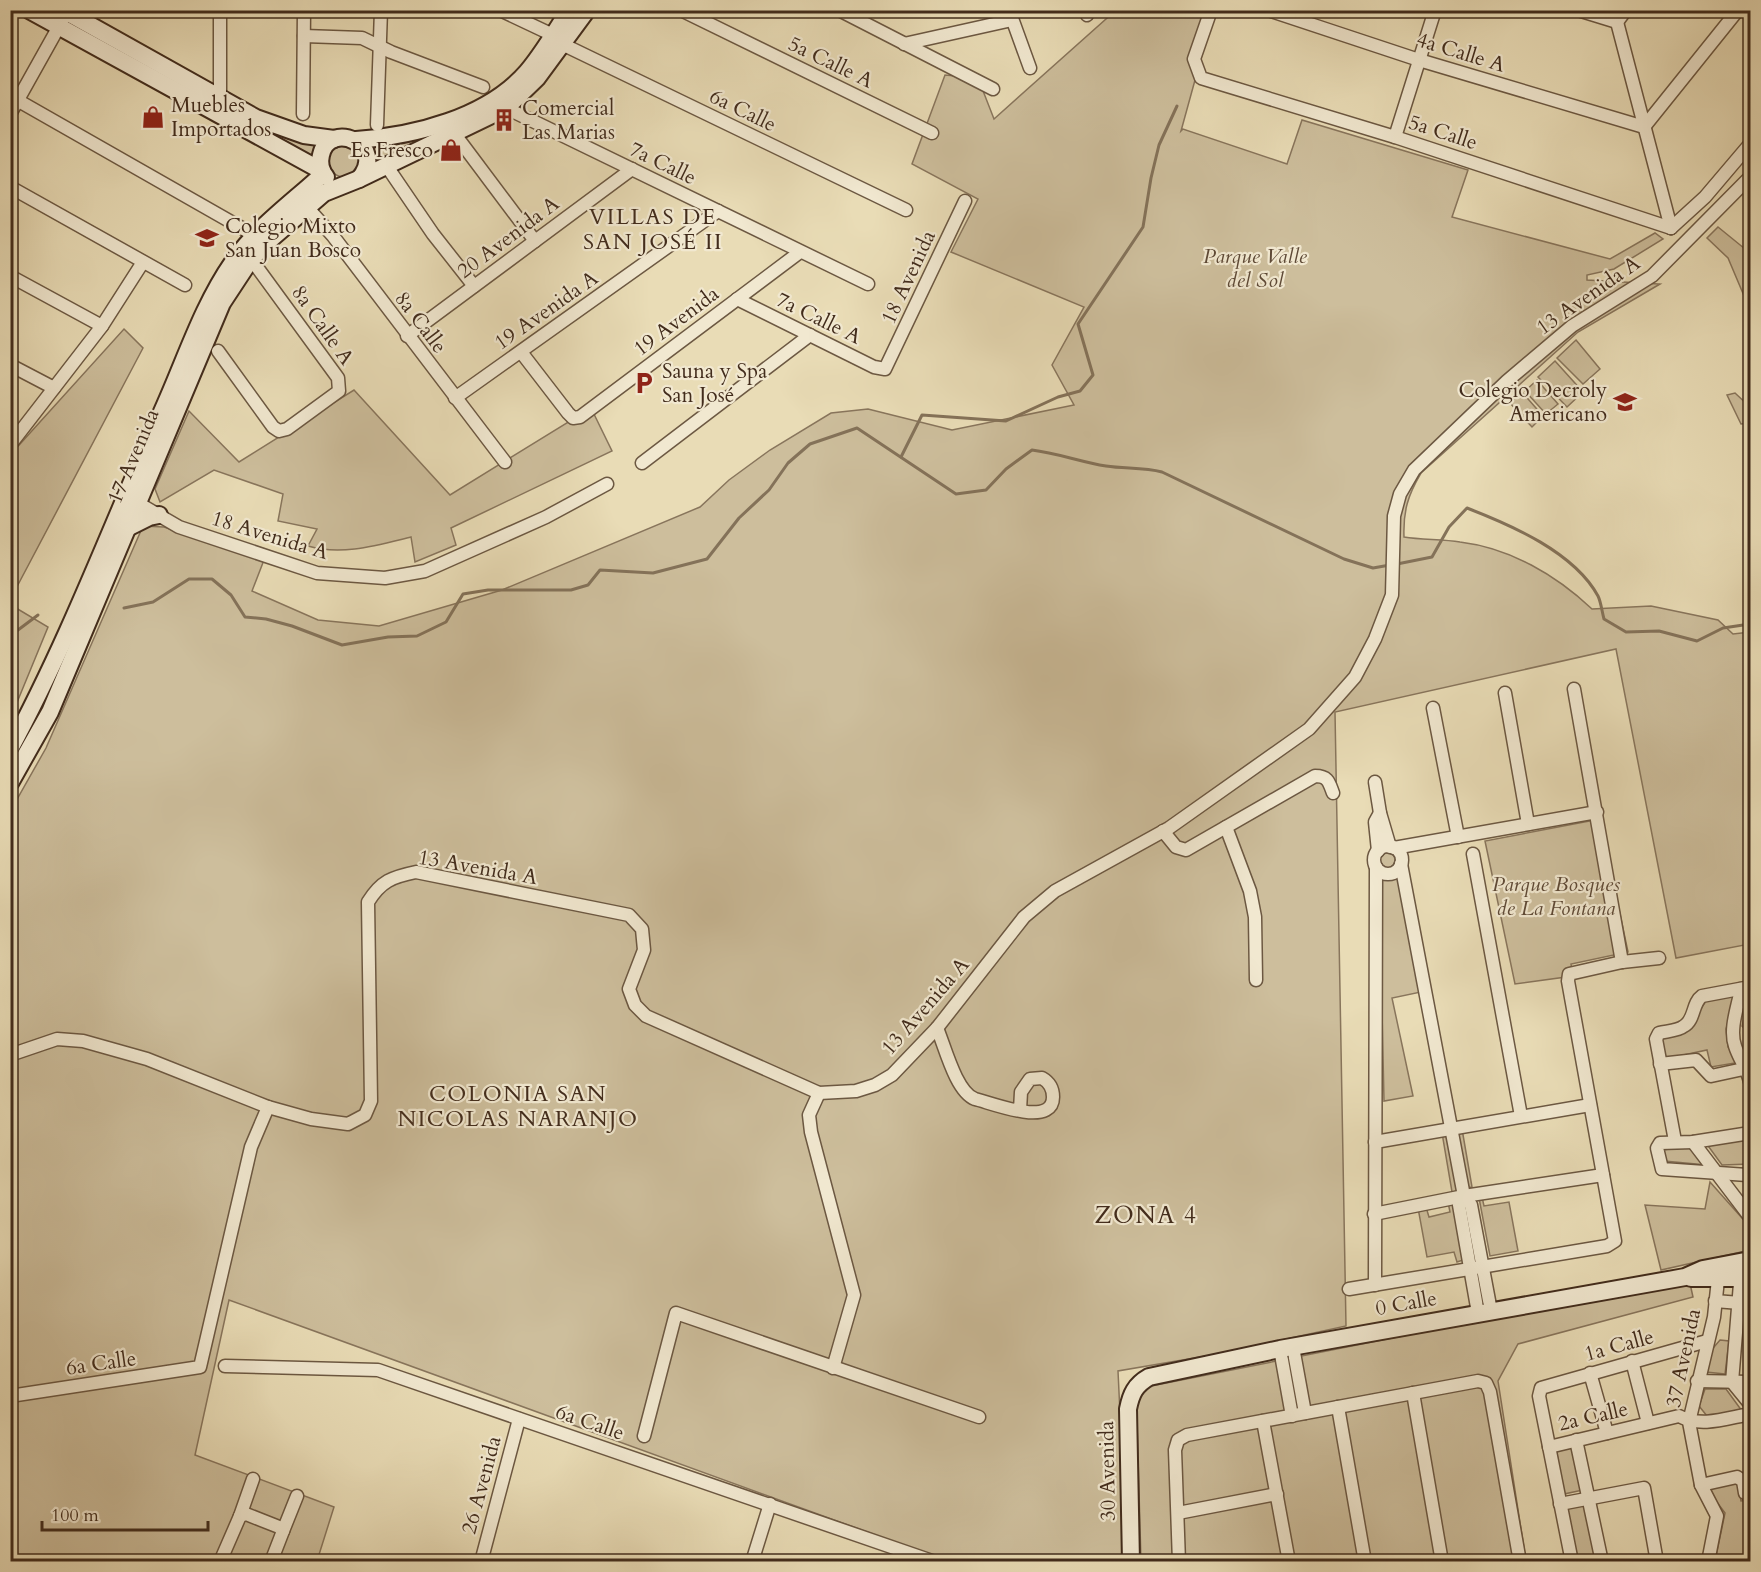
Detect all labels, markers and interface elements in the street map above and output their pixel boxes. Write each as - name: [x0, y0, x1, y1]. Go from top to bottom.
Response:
- street label: 4a Calle A: [1413, 25, 1509, 80]
- street label: 5a Calle A: [783, 29, 878, 96]
- street label: 6a Calle: [705, 82, 781, 139]
- place label: Muebles Importados: [171, 91, 271, 144]
- place label: Comercial Las Marias: [522, 94, 615, 147]
- shop icon: Muebles Importados: [140, 104, 166, 130]
- building icon: Comercial Las Marias: [491, 107, 517, 133]
- street label: 5a Calle: [1405, 108, 1481, 157]
- street label: 7a Calle: [625, 135, 701, 192]
- place label: Es Fresco: [350, 136, 433, 165]
- shop icon: Es Fresco: [438, 137, 464, 163]
- street label: 20 Avenida A: [451, 189, 565, 285]
- district label: VILLAS DE SAN JOSÉ II: [583, 202, 723, 257]
- place label: Colegio Mixto San Juan Bosco: [225, 212, 361, 265]
- school or university icon: Colegio Mixto San Juan Bosco: [194, 225, 220, 251]
- street label: 18 Avenida: [874, 226, 943, 329]
- park label: Parque Valle del Sol: [1203, 242, 1308, 295]
- street label: 13 Avenida A: [1530, 249, 1646, 342]
- street label: 19 Avenida A: [488, 264, 604, 357]
- street label: 8a Calle A: [284, 280, 361, 371]
- street label: 19 Avenida: [627, 280, 725, 363]
- street label: 8a Calle: [388, 285, 453, 359]
- street label: 7a Calle A: [771, 285, 866, 352]
- place label: Sauna y Spa San José: [662, 357, 767, 410]
- parking icon: Sauna y Spa San José: [631, 370, 657, 396]
- place label: Colegio Decroly Americano: [1458, 376, 1607, 429]
- school or university icon: Colegio Decroly Americano: [1612, 389, 1638, 415]
- street label: 17 Avenida: [101, 404, 166, 508]
- street label: 18 Avenida A: [208, 504, 332, 567]
- street label: 13 Avenida A: [416, 843, 540, 892]
- park label: Parque Bosques de La Fontana: [1492, 870, 1620, 923]
- street label: 13 Avenida A: [875, 951, 976, 1061]
- district label: COLONIA SAN NICOLAS NARANJO: [397, 1079, 639, 1134]
- district label: ZONA 4: [1094, 1199, 1198, 1232]
- street label: 0 Calle: [1373, 1284, 1439, 1323]
- street label: 37 Avenida: [1659, 1306, 1708, 1410]
- street label: 1a Calle: [1581, 1322, 1657, 1369]
- street label: 6a Calle: [64, 1344, 138, 1383]
- street label: 2a Calle: [1555, 1394, 1631, 1439]
- street label: 6a Calle: [552, 1397, 628, 1448]
- street label: 30 Avenida: [1092, 1421, 1123, 1521]
- street label: 26 Avenida: [454, 1433, 508, 1537]
- scale bar: [42, 1494, 208, 1532]
- text: 100 m: [51, 1503, 99, 1528]

